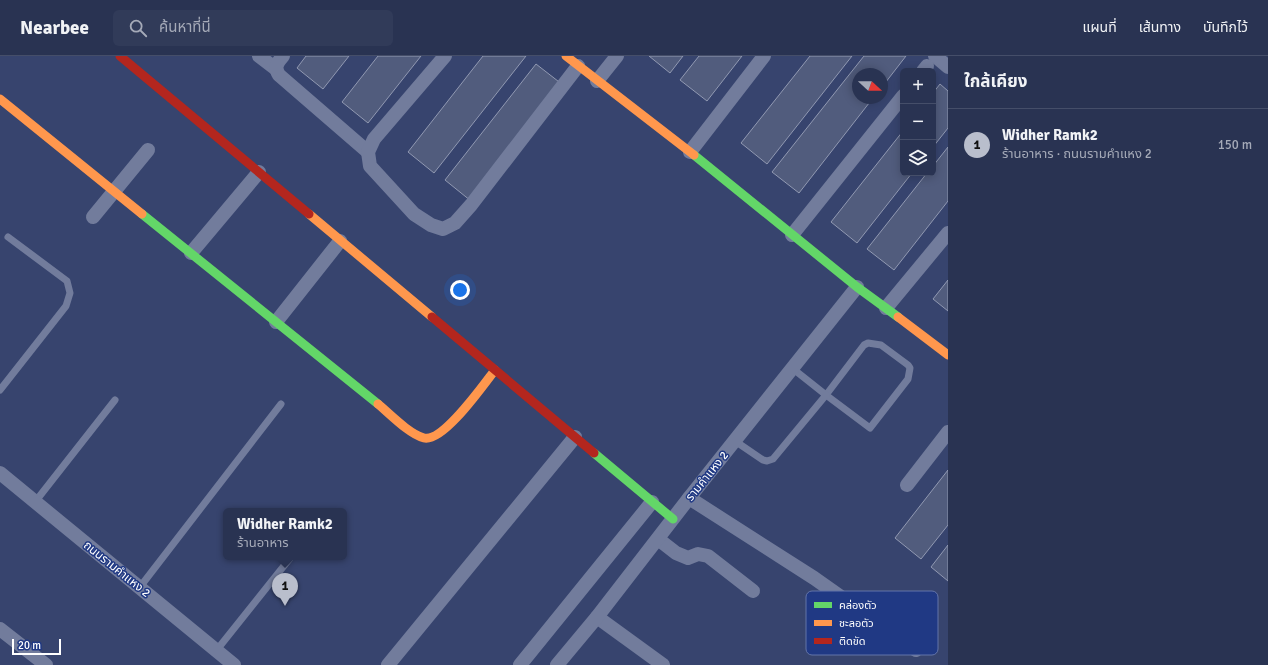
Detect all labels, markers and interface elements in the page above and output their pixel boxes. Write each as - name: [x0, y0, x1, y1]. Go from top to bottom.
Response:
- search box: [113, 10, 393, 46]
- text: Nearbee: [20, 16, 89, 40]
- icon: search: [127, 17, 149, 39]
- text: ค้นหาที่นี่: [159, 18, 211, 36]
- text: แผนที่: [1083, 19, 1117, 36]
- text: เส้นทาง: [1139, 19, 1181, 36]
- text: บันทึกไว้: [1203, 19, 1248, 36]
- north arrow: [852, 68, 888, 104]
- map controls: [900, 68, 936, 176]
- button: +: [900, 68, 936, 104]
- text: ใกล้เคียง: [964, 71, 1027, 92]
- button: −: [900, 104, 936, 140]
- text: Widher Ramk2: [1002, 126, 1098, 144]
- text: 1: [973, 137, 981, 153]
- text: 150 m: [1218, 137, 1252, 153]
- button: layers: [900, 140, 936, 176]
- text: ร้านอาหาร · ถนนรามคำแหง 2: [1002, 146, 1152, 162]
- your location: [450, 280, 470, 300]
- street label: รามคำแหง 2: [683, 448, 732, 504]
- popup: [223, 508, 347, 560]
- text: Widher Ramk2: [237, 515, 333, 533]
- text: ร้านอาหาร: [237, 535, 289, 551]
- street label: ถนนรามคำแหง 2: [80, 538, 153, 601]
- pin: 1: [272, 573, 298, 606]
- legend: [806, 591, 938, 655]
- text: คล่องตัว: [839, 599, 877, 612]
- text: ชะลอตัว: [839, 617, 874, 630]
- text: ติดขัด: [839, 635, 866, 648]
- scale bar: [12, 637, 61, 656]
- text: 20 m: [18, 639, 41, 652]

